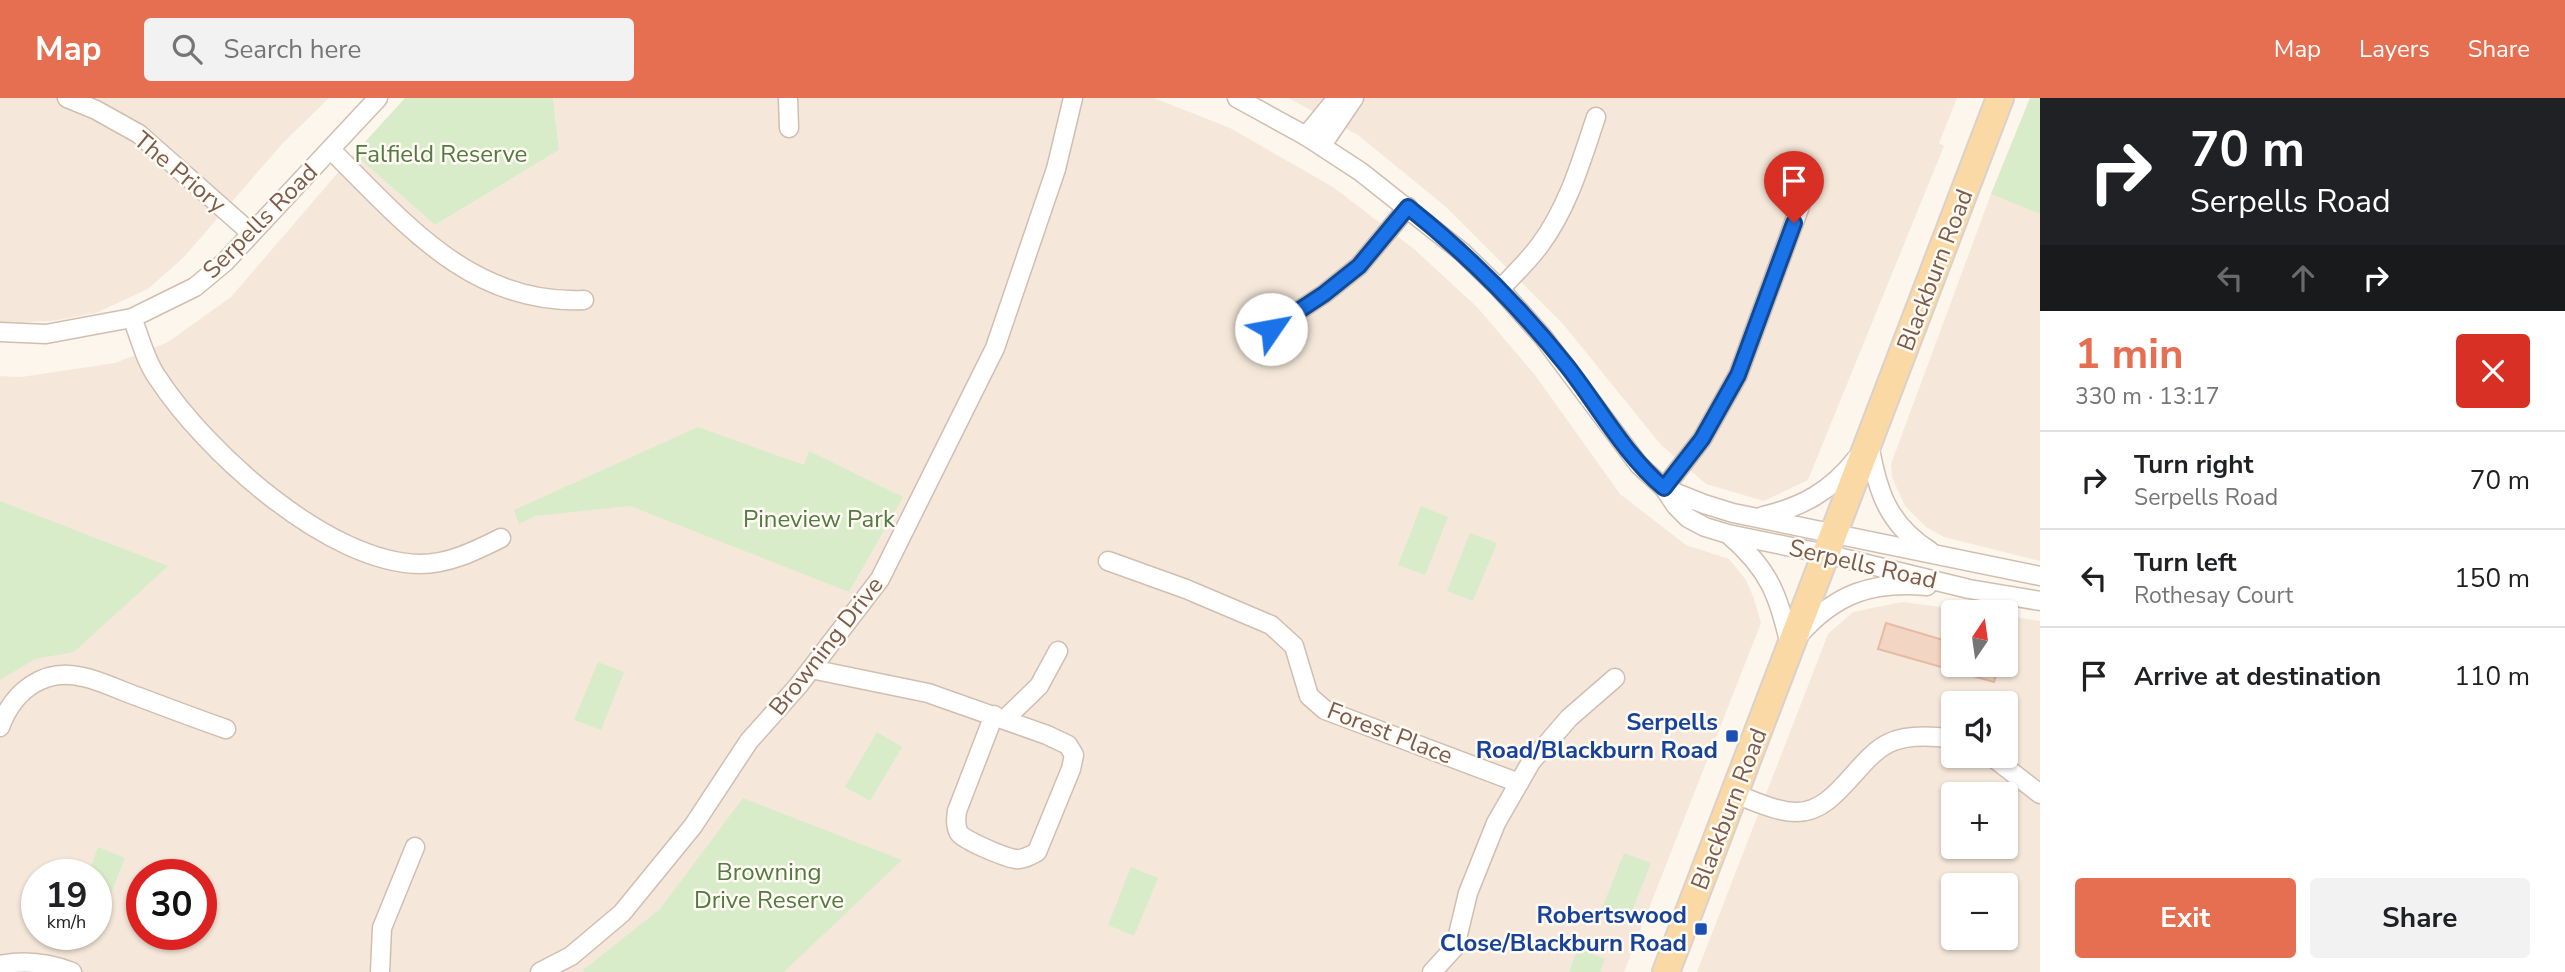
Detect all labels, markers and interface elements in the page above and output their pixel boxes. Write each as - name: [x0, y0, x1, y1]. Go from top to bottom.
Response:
- search box: [144, 18, 634, 81]
- text: Map: [35, 27, 102, 72]
- icon: search: [168, 30, 206, 68]
- text: Search here: [224, 32, 361, 67]
- text: Map: [2274, 33, 2321, 65]
- text: Layers: [2359, 33, 2430, 65]
- text: Share: [2468, 33, 2530, 65]
- text: 70 m: [2190, 116, 2305, 183]
- street label: The Priory: [127, 124, 233, 220]
- icon: right: [2075, 126, 2166, 217]
- park label: Falfield Reserve: [355, 138, 527, 170]
- pin: [1764, 151, 1824, 223]
- street label: Serpells Road: [195, 156, 325, 286]
- icon: arrive: [1775, 162, 1813, 200]
- text: Serpells Road: [2190, 180, 2391, 223]
- street label: Blackburn Road: [1889, 185, 1981, 355]
- icon: left: [2211, 259, 2249, 297]
- icon: ahead: [2284, 259, 2322, 297]
- icon: right: [2357, 259, 2395, 297]
- position arrow: [1234, 292, 1308, 366]
- text: 1 min: [2075, 326, 2184, 383]
- button: close: [2456, 334, 2530, 408]
- text: 330 m · 13:17: [2075, 381, 2220, 412]
- text: Turn right: [2134, 447, 2253, 482]
- icon: right: [2075, 461, 2113, 499]
- text: 70 m: [2470, 463, 2530, 498]
- text: Serpells Road: [2134, 482, 2278, 513]
- park label: Pineview Park: [743, 503, 896, 535]
- street label: Serpells Road: [1786, 531, 1940, 597]
- text: Turn left: [2134, 545, 2237, 580]
- icon: left: [2075, 559, 2113, 597]
- text: 150 m: [2454, 561, 2530, 596]
- street label: Browning Drive: [762, 570, 890, 722]
- text: Rothesay Court: [2134, 580, 2293, 611]
- north arrow: [1941, 600, 2018, 677]
- map controls: [1941, 600, 2018, 950]
- icon: arrive: [2075, 657, 2113, 695]
- text: Arrive at destination: [2134, 659, 2381, 694]
- text: 110 m: [2454, 659, 2530, 694]
- button: sound: [1941, 691, 2018, 768]
- street label: Forest Place: [1323, 694, 1457, 772]
- place label: Serpells Road/Blackburn Road: [1476, 706, 1718, 766]
- street label: Blackburn Road: [1683, 724, 1775, 894]
- marker: Serpells Road/Blackburn Road: [1724, 728, 1740, 744]
- button: +: [1941, 782, 2018, 859]
- park label: Browning Drive Reserve: [694, 856, 844, 916]
- speed limit sign: 30: [126, 859, 217, 950]
- text: 19: [45, 872, 88, 919]
- button: −: [1941, 873, 2018, 950]
- button: Exit: [2075, 878, 2296, 958]
- button: Share: [2310, 878, 2530, 958]
- place label: Robertswood Close/Blackburn Road: [1440, 899, 1687, 959]
- text: km/h: [47, 910, 86, 934]
- marker: Robertswood Close/Blackburn Road: [1693, 921, 1709, 937]

